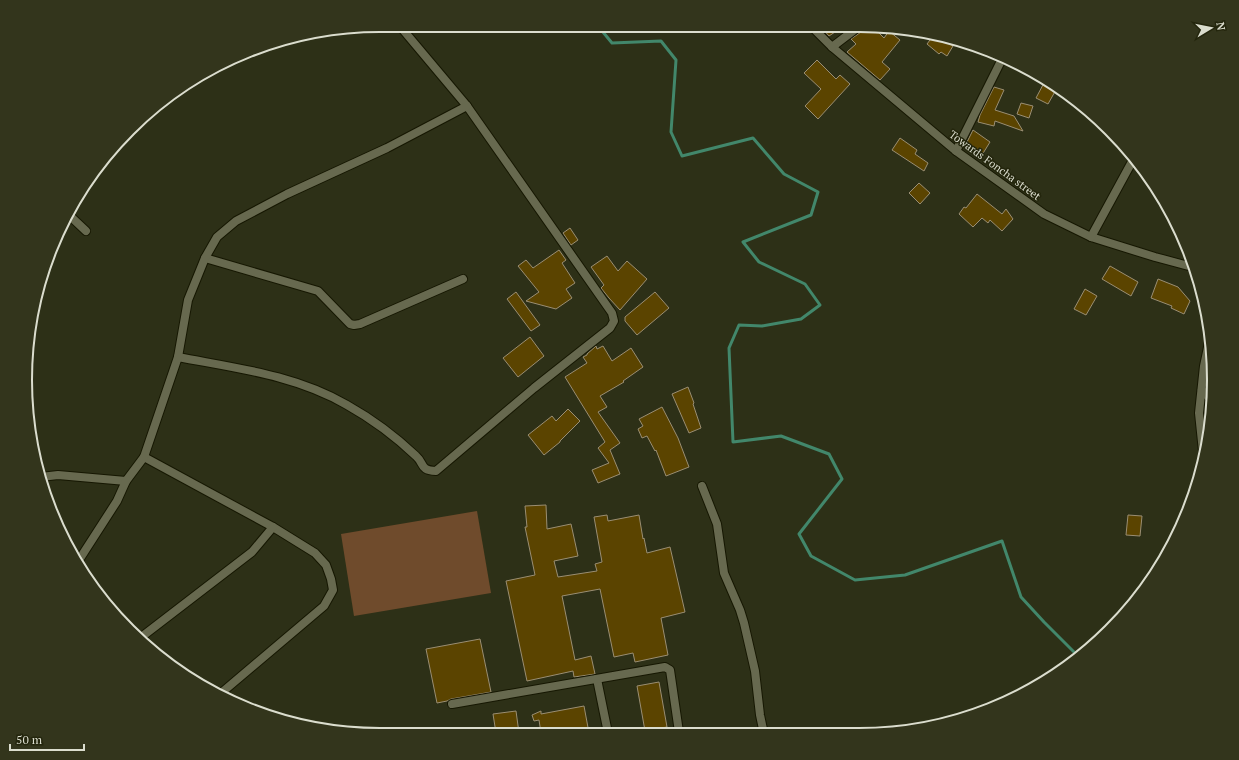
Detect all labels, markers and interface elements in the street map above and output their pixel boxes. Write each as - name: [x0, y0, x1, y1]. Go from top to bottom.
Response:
- north arrow: [1191, 8, 1231, 48]
- text: N: [1213, 21, 1229, 32]
- street label: Towards Foncha street: [946, 127, 1044, 203]
- scale bar: [10, 726, 84, 752]
- text: 50 m: [16, 732, 43, 747]

